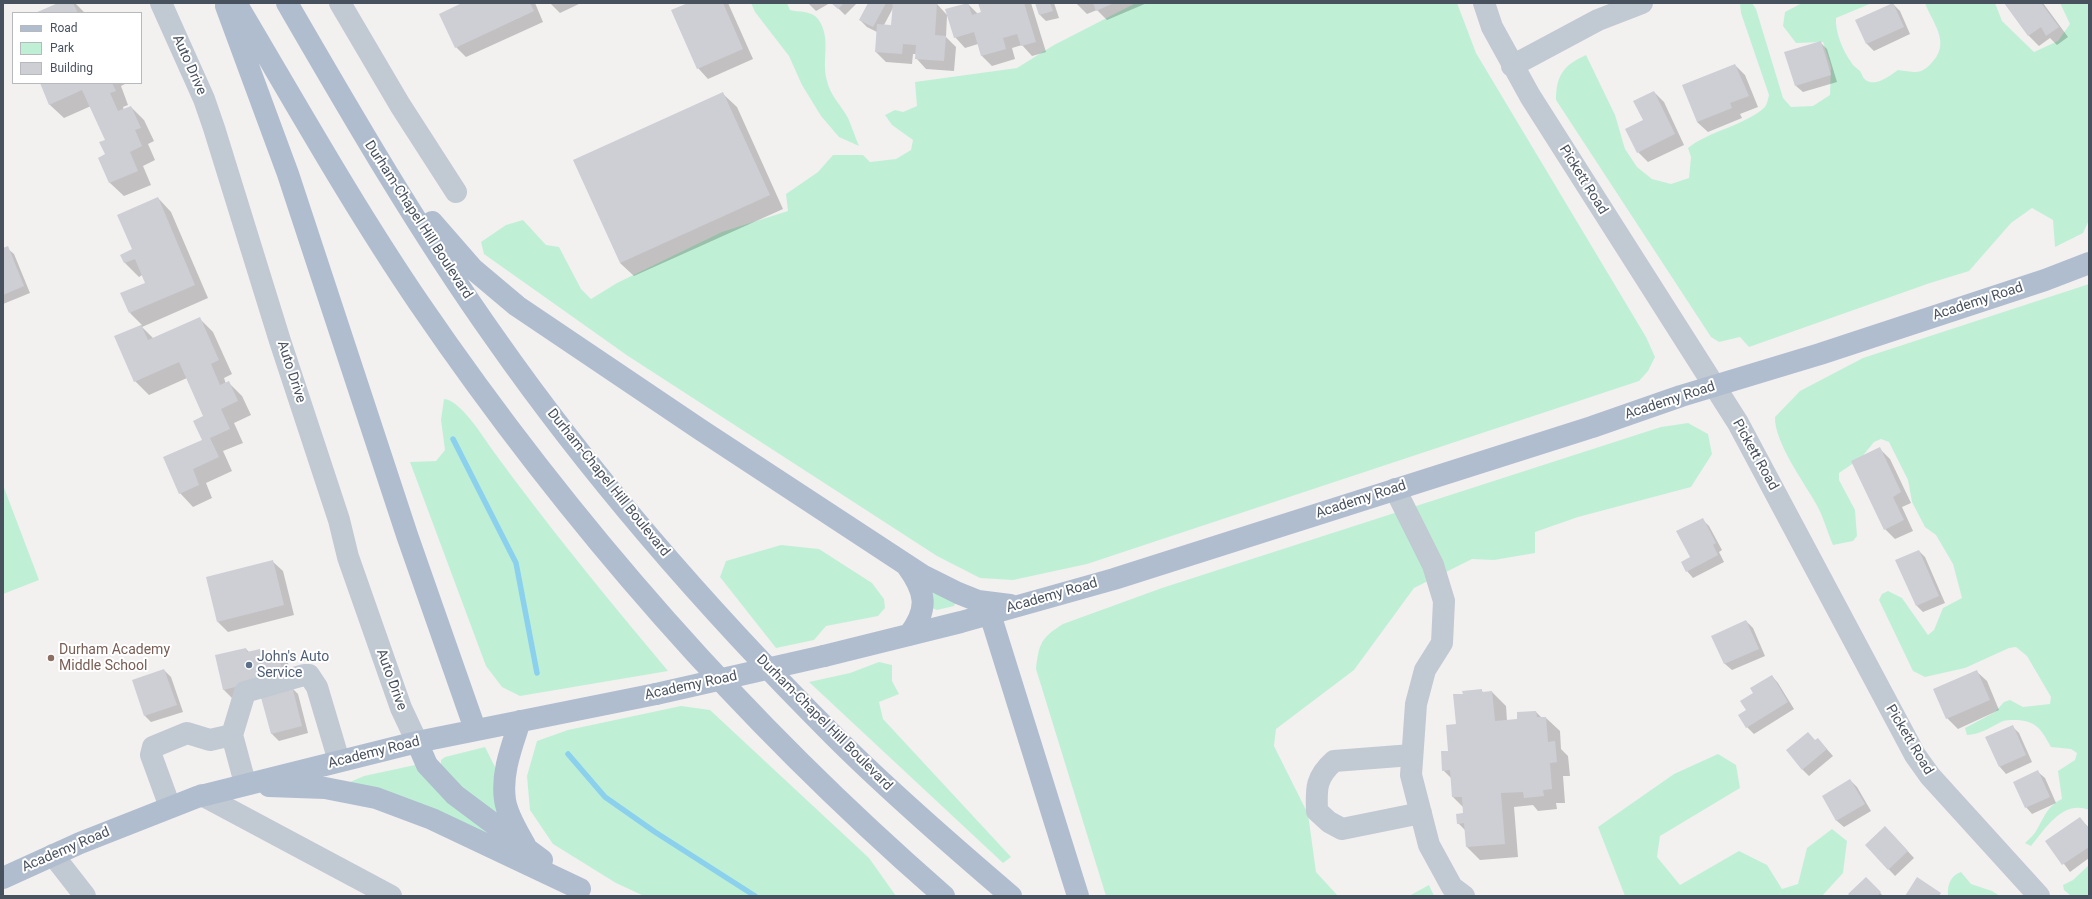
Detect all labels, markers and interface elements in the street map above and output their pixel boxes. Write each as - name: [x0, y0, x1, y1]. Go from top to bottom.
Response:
- legend: [12, 12, 142, 84]
- text: Road: [50, 21, 78, 35]
- street label: Auto Drive: [168, 32, 210, 98]
- text: Park: [50, 41, 74, 55]
- text: Building: [50, 61, 93, 75]
- street label: Durham-Chapel Hill Boulevard: [360, 138, 476, 302]
- street label: Pickett Road: [1555, 142, 1611, 218]
- street label: Academy Road: [1931, 280, 2025, 324]
- street label: Auto Drive: [273, 339, 309, 405]
- street label: Academy Road: [1623, 379, 1717, 423]
- street label: Durham-Chapel Hill Boulevard: [543, 406, 673, 560]
- street label: Pickett Road: [1729, 417, 1781, 493]
- street label: Academy Road: [1314, 478, 1408, 522]
- street label: Academy Road: [1005, 575, 1099, 617]
- place label: Durham Academy Middle School: [59, 642, 170, 674]
- street label: Auto Drive: [372, 647, 410, 713]
- place label: John's Auto Service: [257, 649, 329, 682]
- street label: Durham-Chapel Hill Boulevard: [753, 652, 895, 794]
- marker: Durham Academy Middle School: [46, 653, 56, 663]
- marker: John's Auto Service: [244, 660, 254, 670]
- street label: Academy Road: [643, 668, 739, 704]
- street label: Pickett Road: [1882, 702, 1936, 778]
- street label: Academy Road: [326, 733, 422, 773]
- street label: Academy Road: [20, 824, 112, 876]

